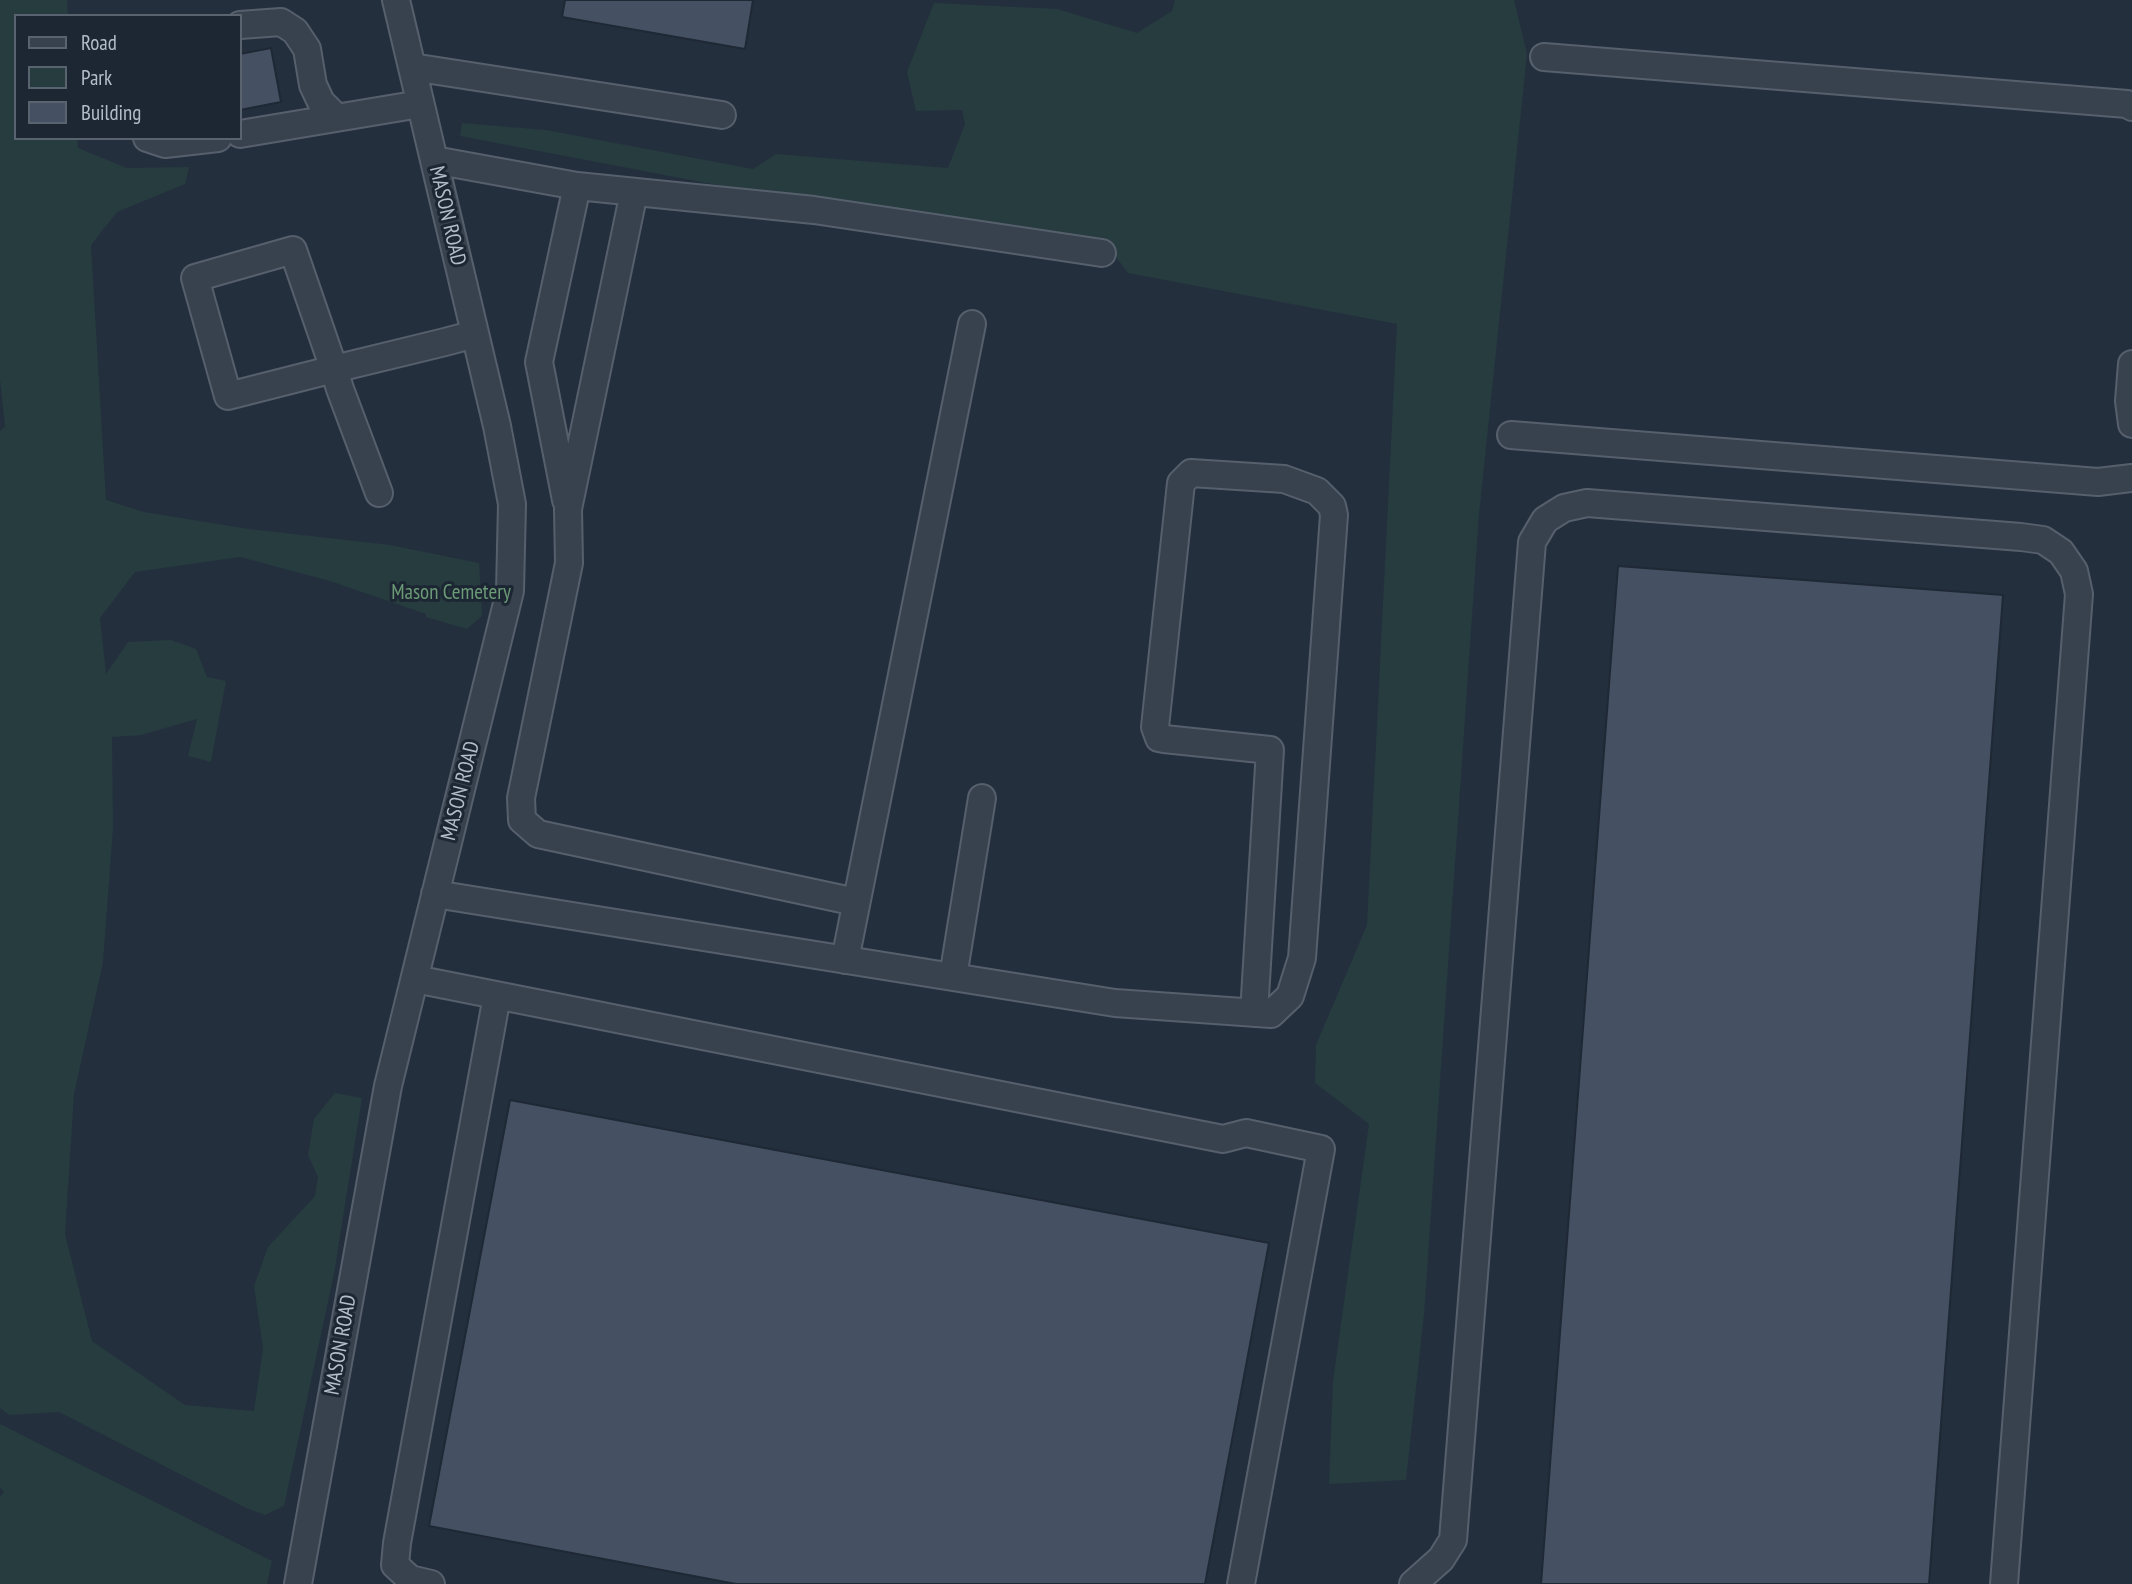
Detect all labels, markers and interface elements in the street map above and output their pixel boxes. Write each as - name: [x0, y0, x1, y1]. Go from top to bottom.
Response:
- legend: [14, 14, 242, 140]
- text: Road: [81, 29, 117, 56]
- text: Park: [81, 64, 112, 91]
- text: Building: [81, 99, 141, 126]
- street label: MASON ROAD: [423, 164, 471, 268]
- park label: Mason Cemetery: [391, 580, 511, 606]
- street label: MASON ROAD: [437, 739, 485, 843]
- street label: MASON ROAD: [320, 1293, 362, 1397]

